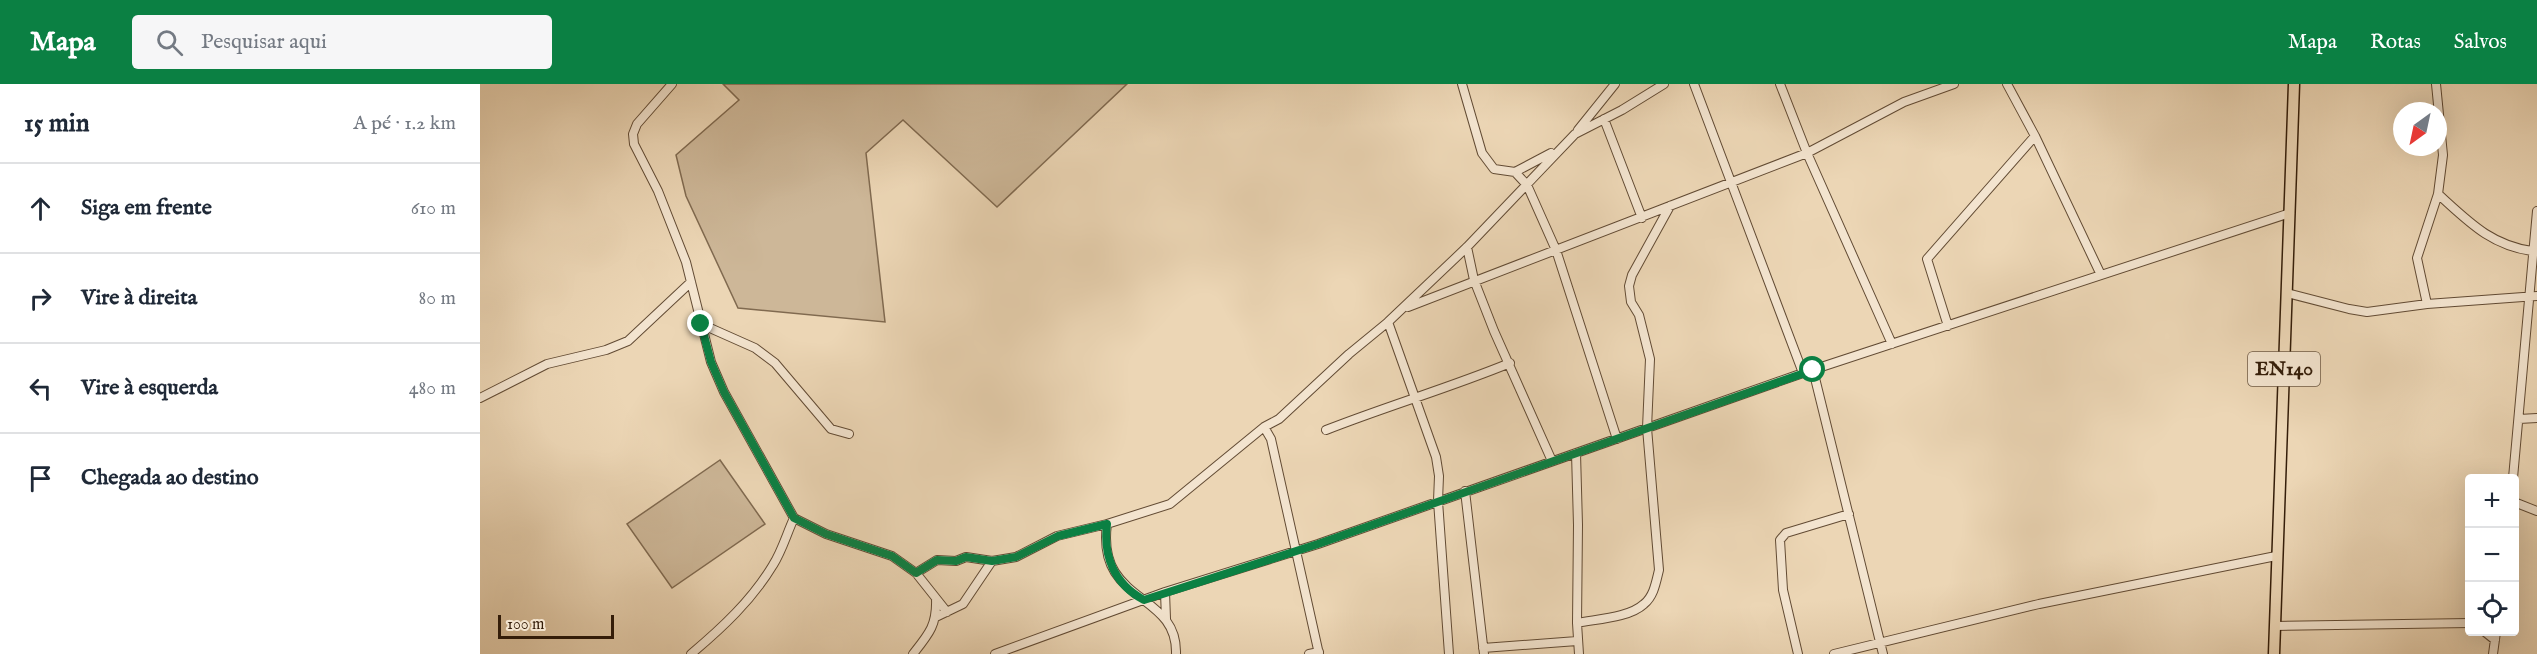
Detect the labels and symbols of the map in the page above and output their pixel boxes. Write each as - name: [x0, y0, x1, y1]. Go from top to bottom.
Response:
- north arrow: [2393, 102, 2447, 156]
- route end: [687, 310, 713, 336]
- road number: EN140: [2248, 352, 2320, 386]
- route start: [1799, 356, 1825, 382]
- scale bar: [498, 612, 614, 640]

